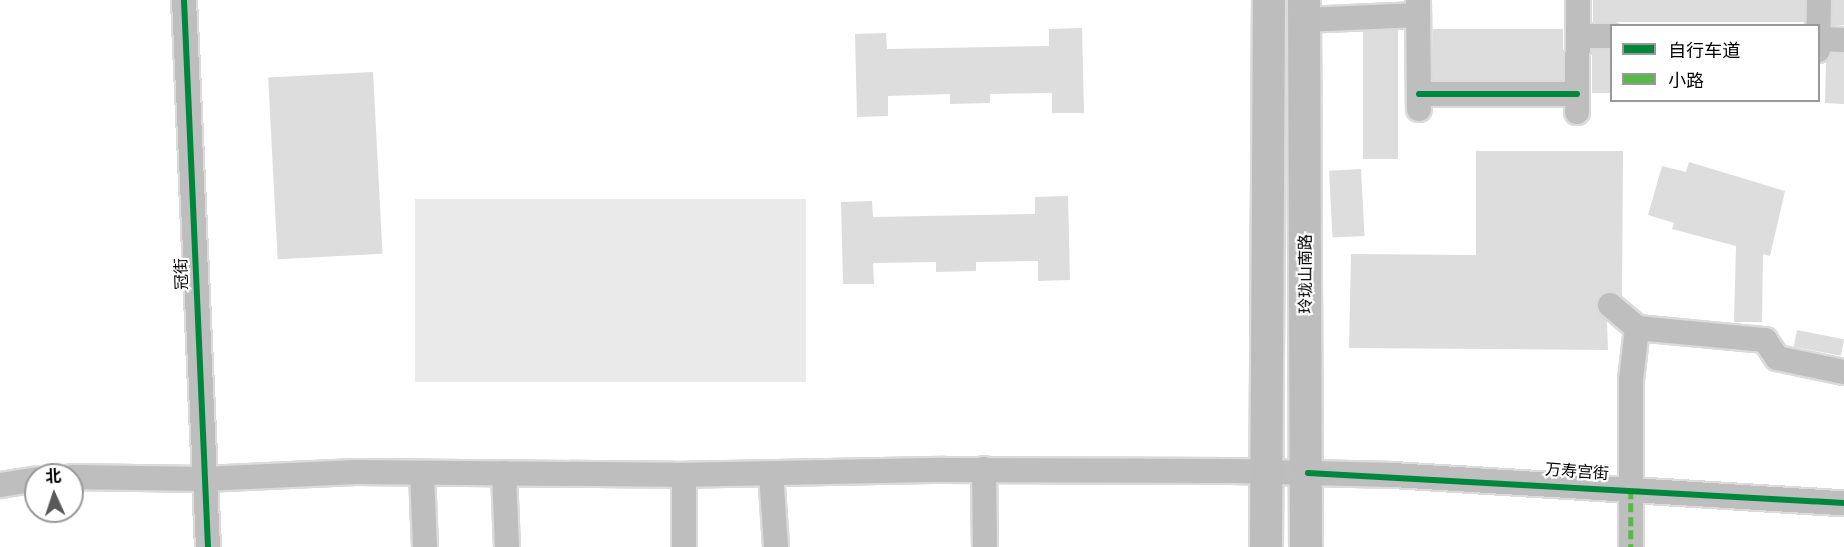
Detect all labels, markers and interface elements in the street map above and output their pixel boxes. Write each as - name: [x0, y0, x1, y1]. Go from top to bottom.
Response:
- legend: [1610, 24, 1820, 102]
- text: 自行车道: [1668, 39, 1740, 63]
- text: 小路: [1668, 69, 1704, 93]
- street label: 玲珑山南路: [1296, 234, 1316, 314]
- street label: 冠街: [172, 258, 192, 290]
- street label: 万寿宫街: [1544, 460, 1610, 484]
- north arrow: [24, 463, 84, 523]
- text: 北: [45, 466, 62, 488]

